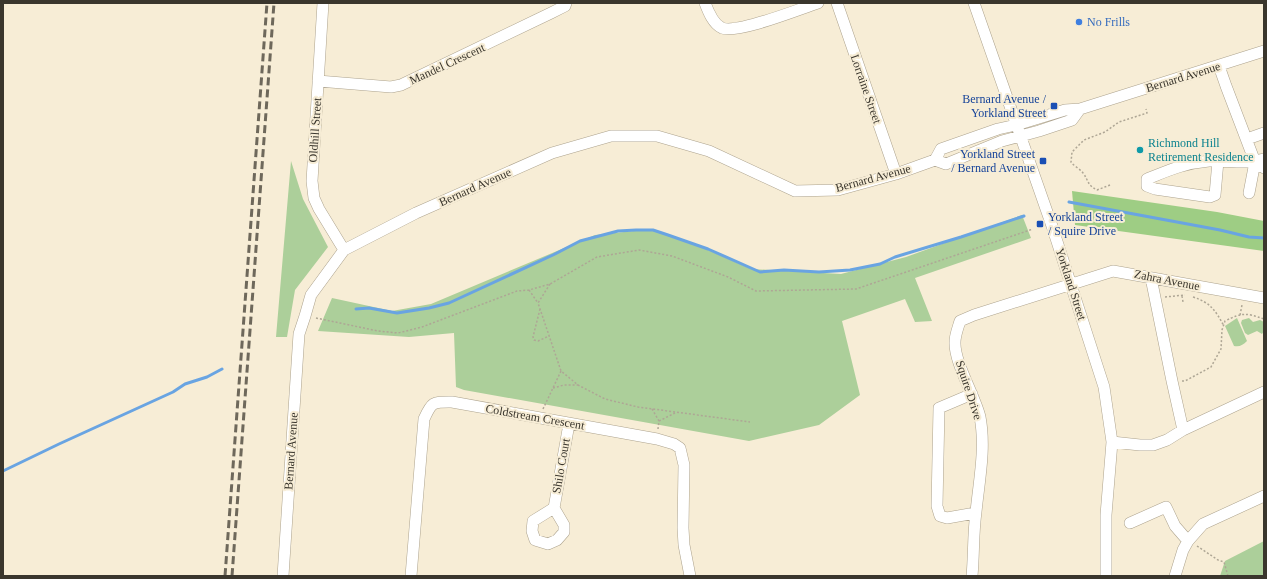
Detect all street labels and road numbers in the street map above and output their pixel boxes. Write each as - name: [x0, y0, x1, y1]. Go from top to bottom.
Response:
- street label: Mandel Crescent: [407, 40, 488, 88]
- street label: Lorraine Street: [848, 53, 885, 126]
- street label: Bernard Avenue: [1144, 59, 1222, 95]
- street label: Oldhill Street: [306, 96, 324, 163]
- street label: Bernard Avenue: [834, 161, 912, 195]
- street label: Bernard Avenue: [437, 165, 513, 209]
- street label: Yorkland Street: [1053, 246, 1089, 323]
- street label: Zahra Avenue: [1133, 267, 1201, 293]
- street label: Squire Drive: [953, 359, 985, 421]
- street label: Coldstream Crescent: [484, 401, 586, 433]
- street label: Bernard Avenue: [281, 412, 301, 490]
- street label: Shilo Court: [549, 437, 573, 495]

